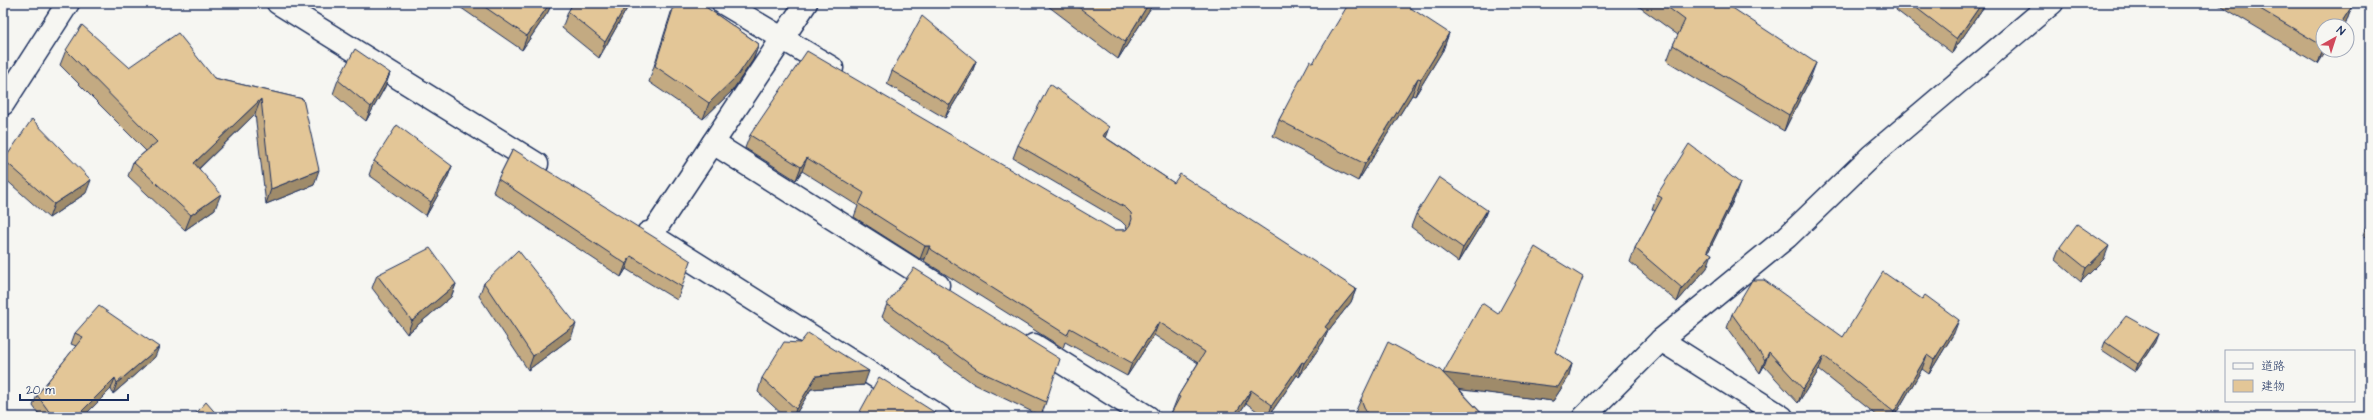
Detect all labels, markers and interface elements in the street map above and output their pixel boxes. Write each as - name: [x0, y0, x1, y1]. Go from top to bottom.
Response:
- north arrow: [2315, 18, 2355, 58]
- text: N: [2334, 23, 2348, 39]
- legend: [2225, 350, 2355, 402]
- text: 道路: [2261, 358, 2285, 375]
- scale bar: [20, 376, 128, 402]
- text: 建物: [2261, 378, 2285, 395]
- text: 20 m: [26, 382, 55, 399]

